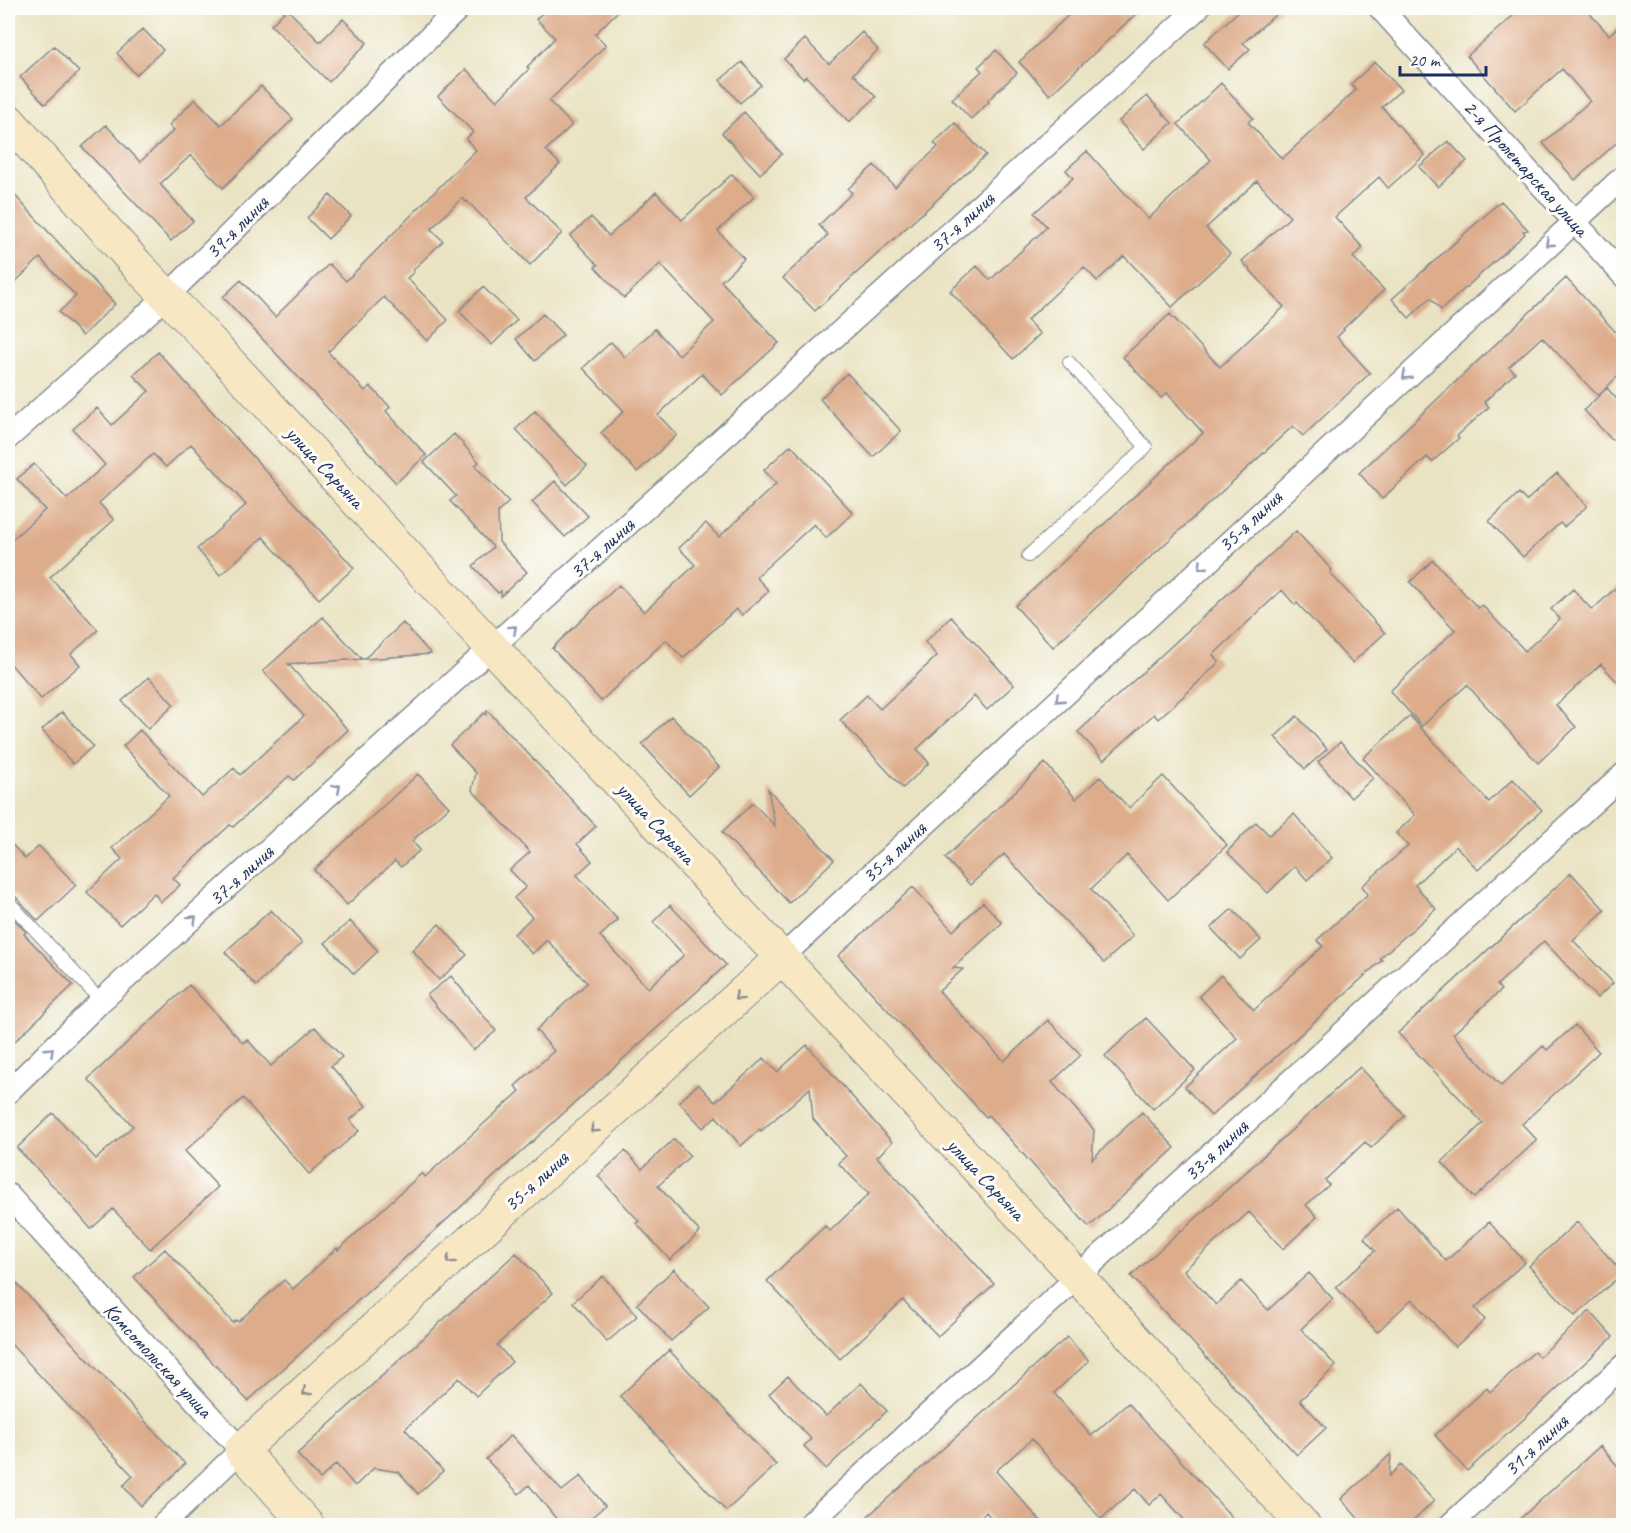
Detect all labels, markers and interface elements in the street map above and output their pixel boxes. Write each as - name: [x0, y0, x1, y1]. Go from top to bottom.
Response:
- scale bar: [1400, 39, 1486, 77]
- text: 20 m: [1409, 49, 1442, 71]
- street label: 2-я Пролетарская улица: [1458, 94, 1596, 243]
- street label: 37-я линия: [924, 185, 1001, 258]
- street label: 39-я линия: [200, 189, 275, 264]
- one-way arrow: [1545, 236, 1556, 247]
- one-way arrow: [1403, 369, 1413, 380]
- street label: улица Сарьяна: [279, 419, 371, 515]
- street label: 35-я линия: [1212, 484, 1289, 557]
- street label: 37-я линия: [564, 511, 641, 584]
- one-way arrow: [1198, 559, 1209, 570]
- one-way arrow: [506, 625, 517, 636]
- one-way arrow: [1055, 692, 1066, 703]
- street label: улица Сарьяна: [610, 775, 702, 871]
- one-way arrow: [331, 784, 341, 795]
- street label: 35-я линия: [856, 815, 933, 888]
- street label: 37-я линия: [203, 838, 280, 911]
- one-way arrow: [186, 915, 196, 926]
- one-way arrow: [734, 990, 745, 1001]
- one-way arrow: [43, 1047, 53, 1058]
- street label: 33-я линия: [1178, 1113, 1255, 1186]
- one-way arrow: [590, 1121, 601, 1132]
- street label: улица Сарьяна: [940, 1131, 1032, 1227]
- street label: 35-я линия: [498, 1144, 575, 1217]
- one-way arrow: [446, 1253, 457, 1264]
- street label: Комсомольская улица: [98, 1297, 219, 1424]
- one-way arrow: [302, 1384, 313, 1395]
- street label: 31-я линия: [1498, 1408, 1575, 1481]

